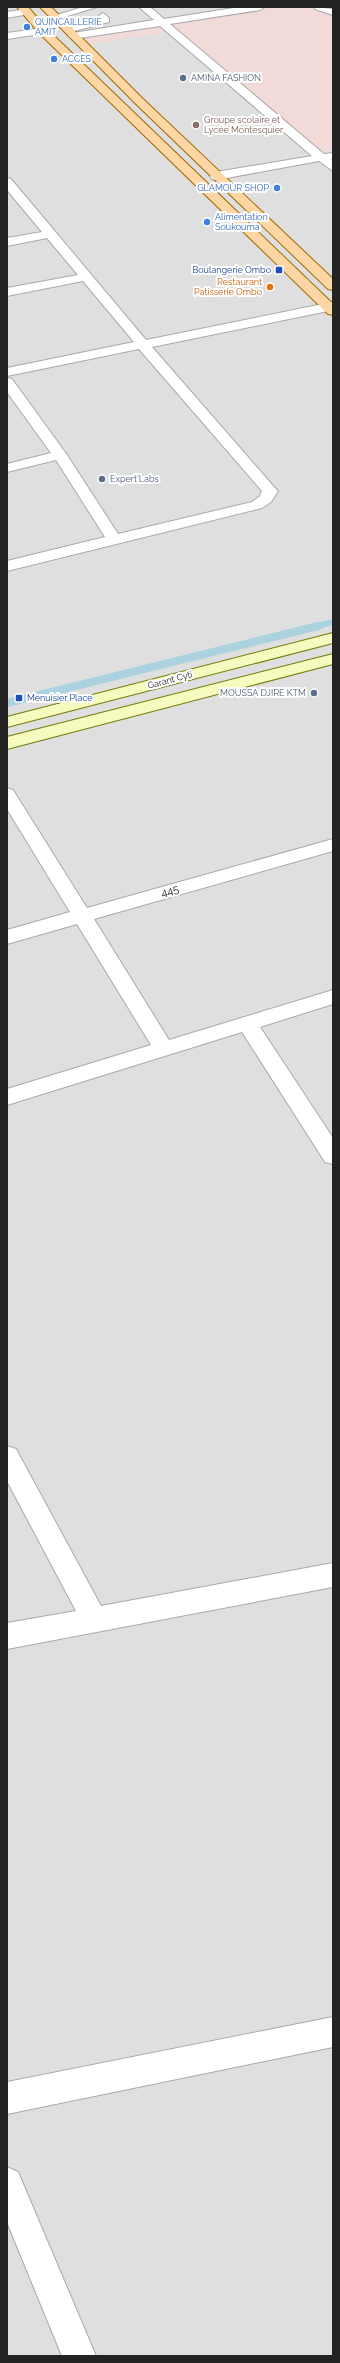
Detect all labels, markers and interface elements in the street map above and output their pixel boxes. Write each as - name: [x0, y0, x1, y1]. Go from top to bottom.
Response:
- place label: QUINCAILLERIE AMIT: [35, 17, 102, 37]
- marker: QUINCAILLERIE AMIT: [22, 22, 32, 32]
- place label: ACCÈS: [62, 53, 92, 64]
- marker: ACCÈS: [49, 54, 59, 64]
- marker: AMINA FASHION: [178, 73, 188, 83]
- place label: AMINA FASHION: [191, 73, 261, 83]
- place label: Groupe scolaire et Lycée Montesquier: [204, 115, 284, 135]
- marker: Groupe scolaire et Lycée Montesquier: [191, 120, 201, 130]
- place label: GLAMOUR SHOP: [197, 183, 269, 193]
- marker: GLAMOUR SHOP: [272, 183, 282, 193]
- place label: Alimentation Soukouma: [215, 212, 268, 232]
- marker: Alimentation Soukouma: [202, 217, 212, 227]
- place label: Boulangerie Ombo: [192, 265, 271, 275]
- marker: Boulangerie Ombo: [274, 265, 284, 275]
- place label: Restaurant Patisserie Ombo: [194, 277, 262, 297]
- marker: Restaurant Patisserie Ombo: [265, 282, 275, 292]
- marker: Expert'Labs: [97, 474, 107, 484]
- place label: Expert'Labs: [110, 474, 160, 484]
- street label: Garant Cyti: [147, 669, 194, 691]
- place label: MOUSSA DJIRE KTM: [220, 688, 306, 698]
- marker: MOUSSA DJIRE KTM: [309, 688, 319, 698]
- marker: Menuisier Place: [14, 693, 24, 703]
- place label: Menuisier Place: [27, 693, 93, 703]
- street label: 445: [160, 882, 180, 900]

